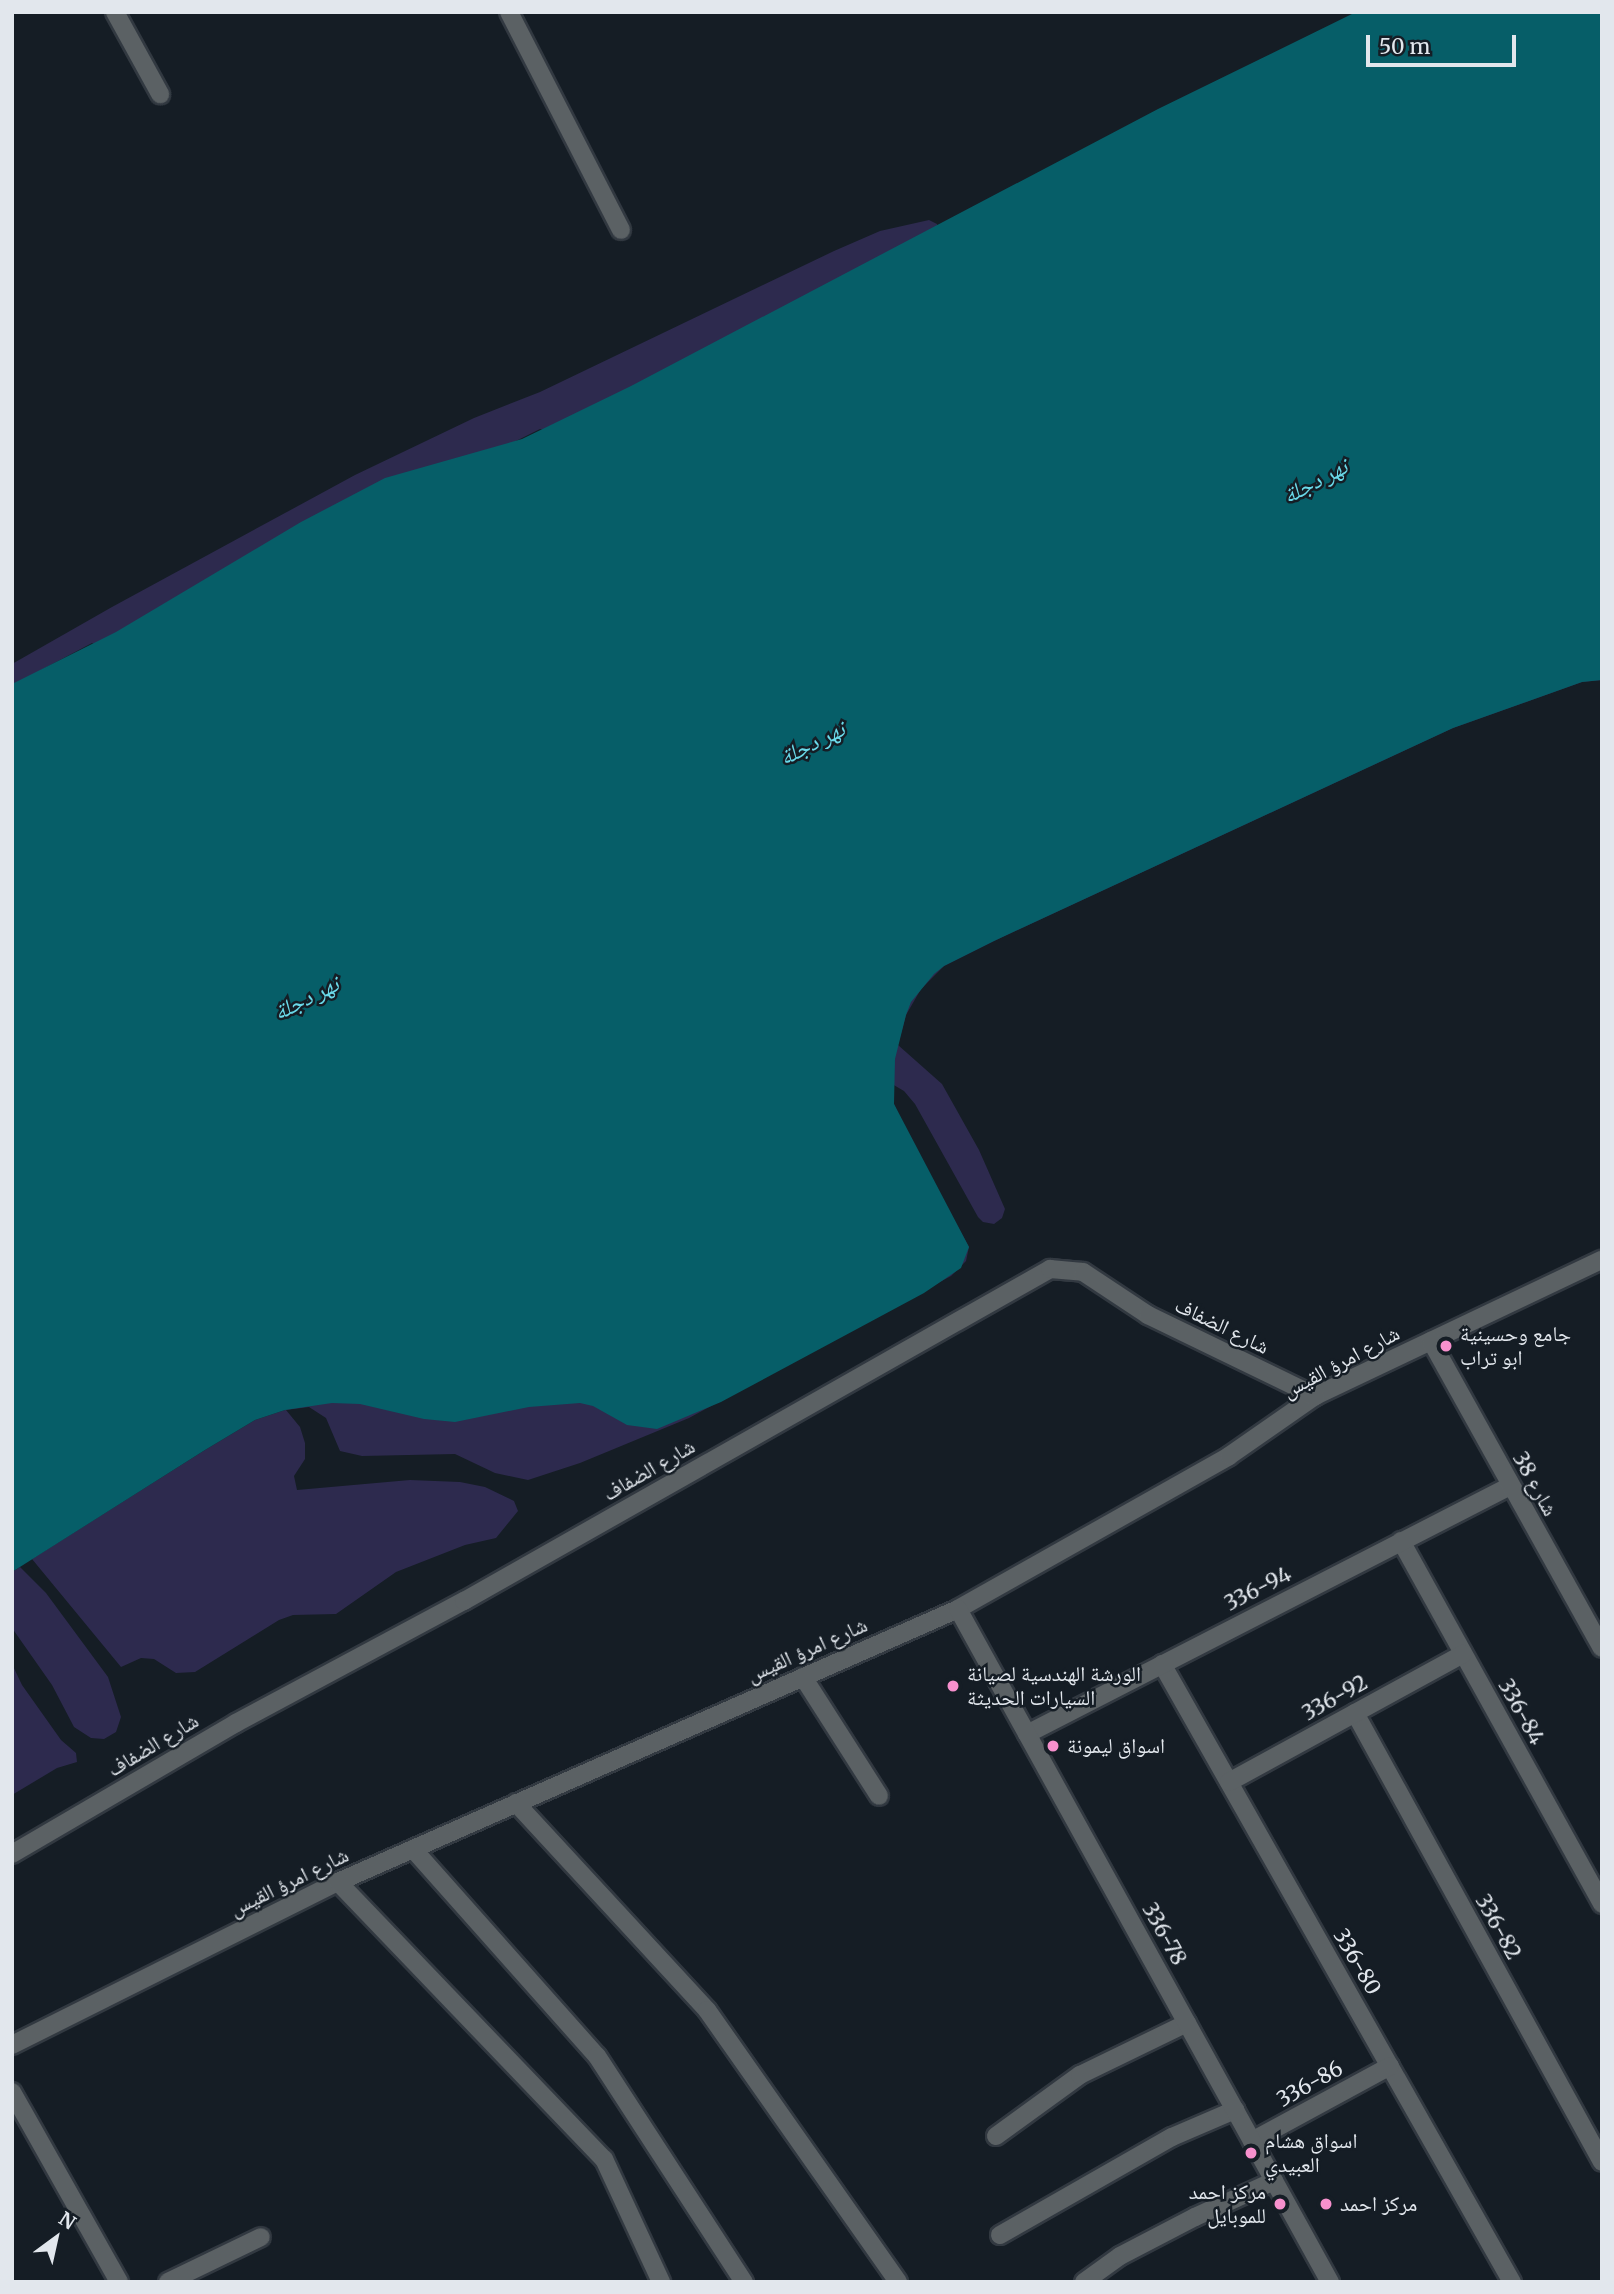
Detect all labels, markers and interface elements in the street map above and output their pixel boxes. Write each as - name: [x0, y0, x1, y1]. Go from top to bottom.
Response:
- scale bar: [1369, 21, 1520, 65]
- text: 50 m: [1379, 33, 1430, 60]
- water label: نهر دجلة: [1278, 452, 1352, 510]
- water label: نهر دجلة: [775, 715, 849, 771]
- water label: نهر دجلة: [269, 970, 343, 1026]
- street label: شارع الضفاف: [1171, 1292, 1273, 1360]
- street label: شارع امرؤ القيس: [1278, 1321, 1404, 1403]
- place label: جامع وحسينية ابو تراب: [1460, 1321, 1571, 1371]
- marker: جامع وحسينية ابو تراب: [1438, 1338, 1454, 1354]
- street label: شارع الضفاف: [599, 1434, 699, 1506]
- street label: شارع 38: [1507, 1448, 1563, 1520]
- street label: 336-94: [1221, 1562, 1295, 1616]
- street label: شارع امرؤ القيس: [743, 1612, 871, 1688]
- place label: الورشة الهندسية لصيانة السيارات الحديثة: [967, 1661, 1141, 1711]
- street label: 336-92: [1298, 1670, 1372, 1726]
- street label: 336-84: [1493, 1675, 1549, 1749]
- marker: الورشة الهندسية لصيانة السيارات الحديثة: [945, 1678, 961, 1694]
- street label: شارع الضفاف: [103, 1708, 203, 1782]
- place label: اسواق ليمونة: [1067, 1733, 1165, 1759]
- marker: اسواق ليمونة: [1045, 1738, 1061, 1754]
- street label: شارع امرؤ القيس: [225, 1842, 353, 1922]
- street label: 336-82: [1470, 1890, 1526, 1964]
- street label: 336-78: [1137, 1899, 1191, 1969]
- street label: 336-80: [1328, 1925, 1386, 1999]
- street label: 336-86: [1273, 2056, 1347, 2112]
- place label: اسواق هشام العبيدي: [1265, 2128, 1357, 2178]
- marker: اسواق هشام العبيدي: [1243, 2145, 1259, 2161]
- place label: مركز احمد للموبايل: [1189, 2179, 1266, 2229]
- place label: مركز احمد: [1340, 2191, 1417, 2217]
- marker: مركز احمد للموبايل: [1272, 2196, 1288, 2212]
- marker: مركز احمد: [1318, 2196, 1334, 2212]
- north arrow: [21, 2203, 91, 2273]
- text: N: [55, 2206, 80, 2235]

